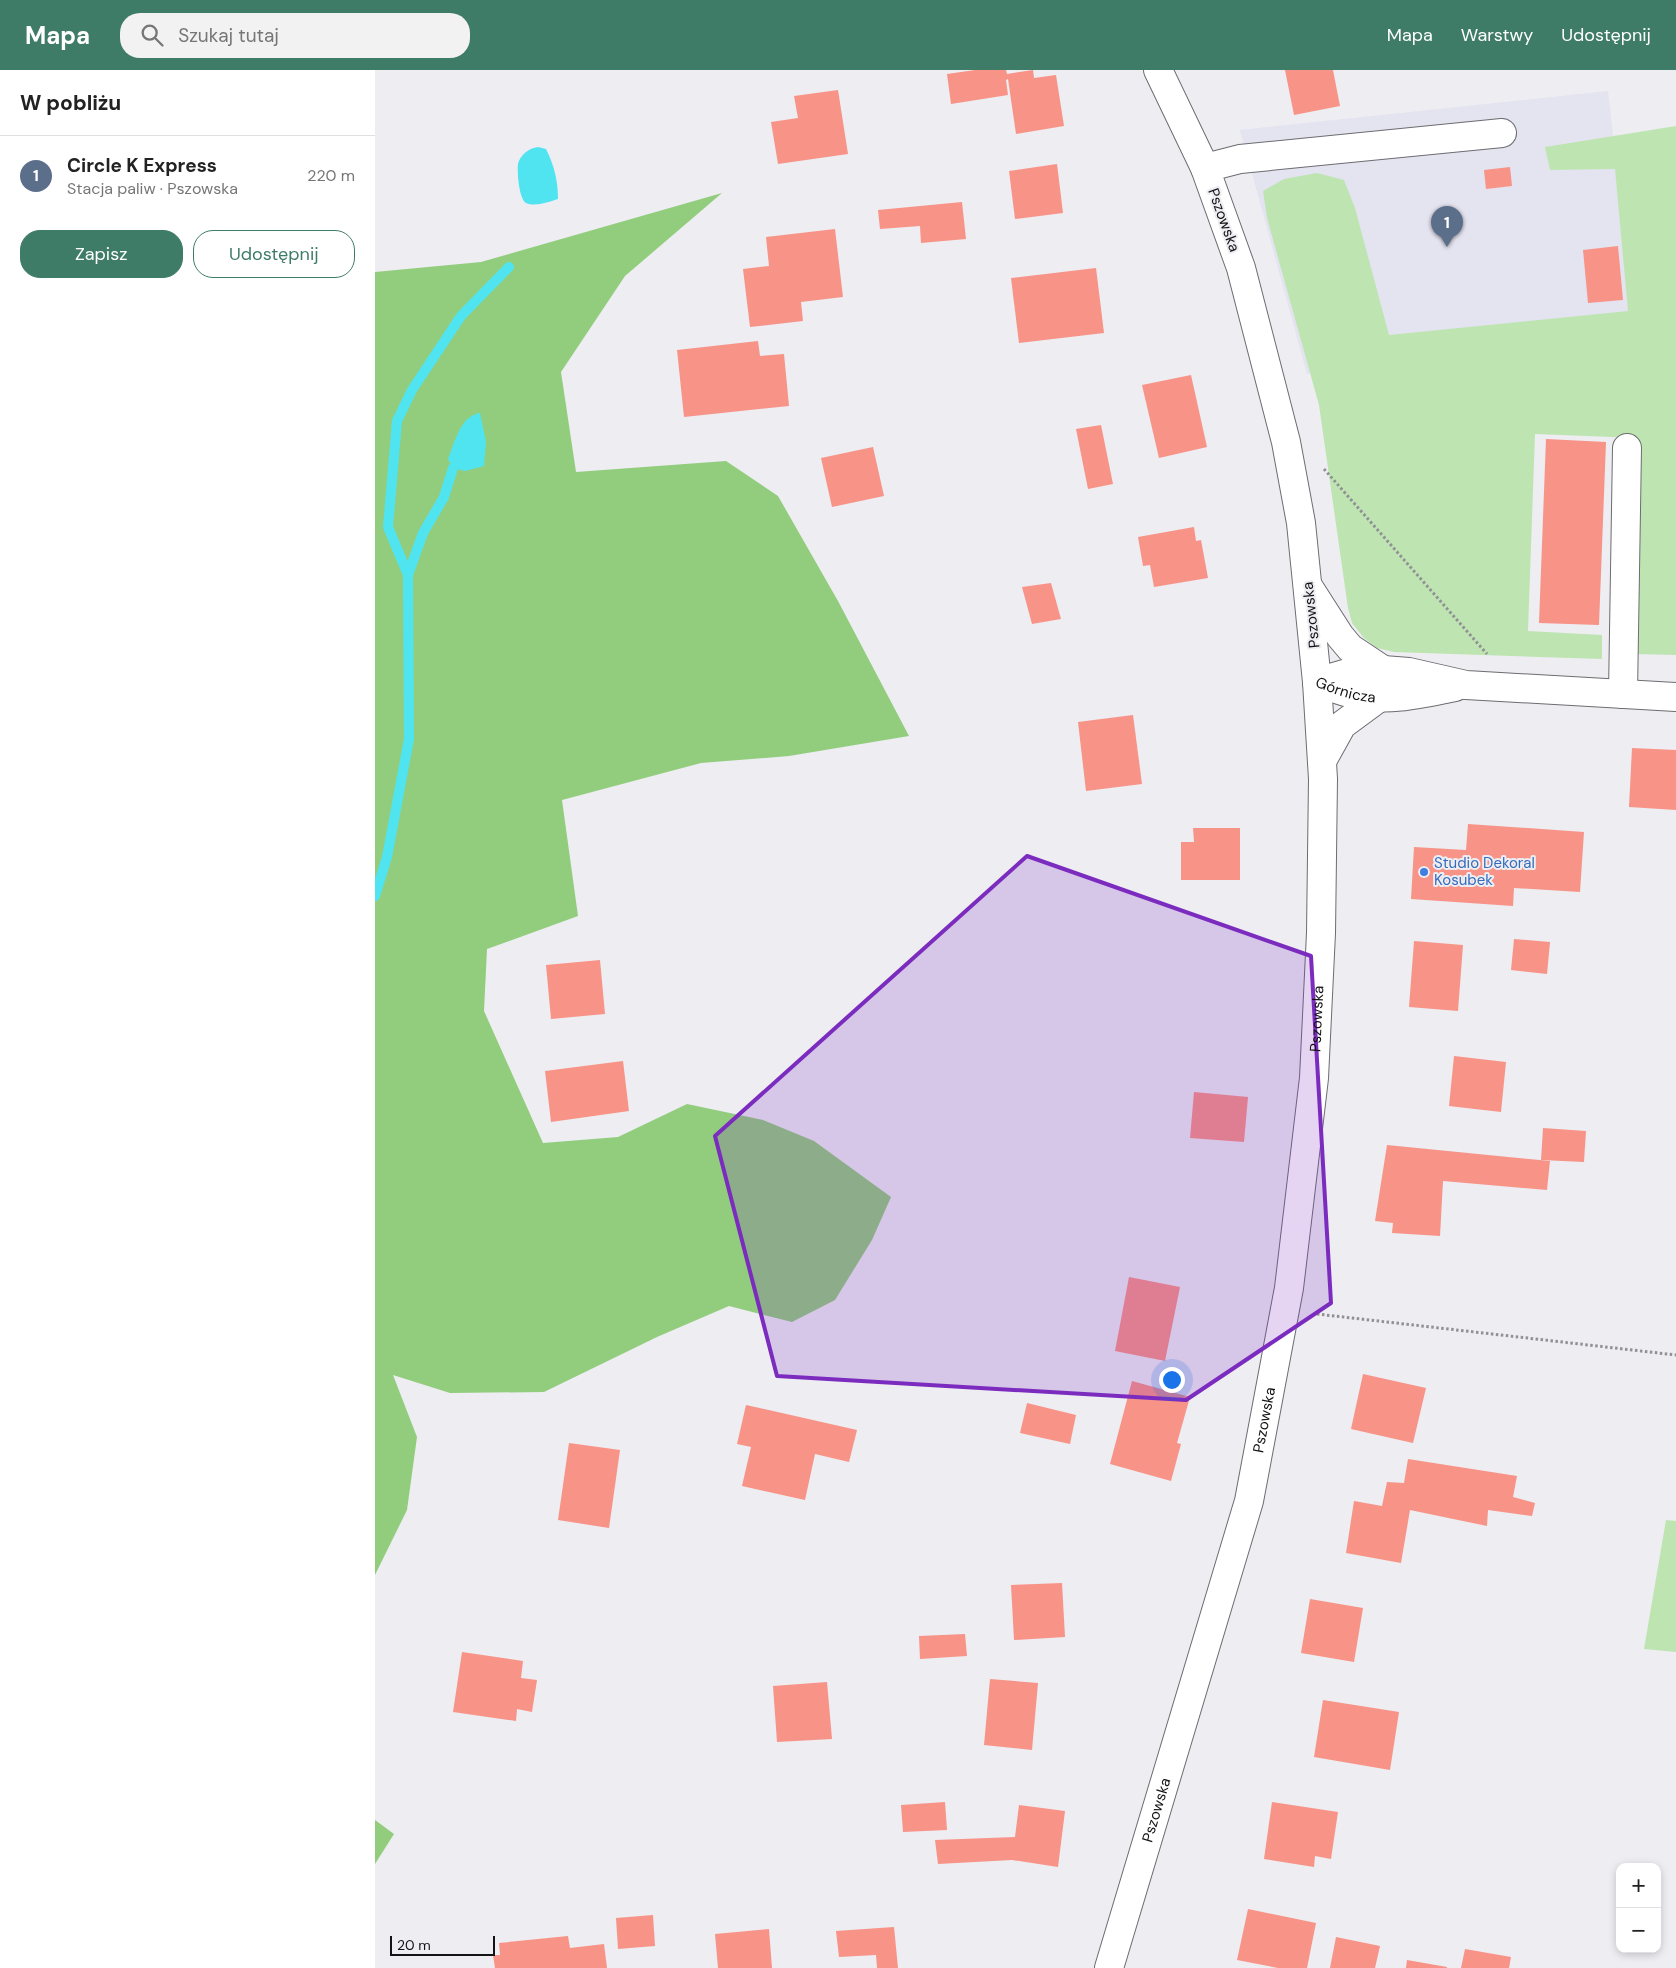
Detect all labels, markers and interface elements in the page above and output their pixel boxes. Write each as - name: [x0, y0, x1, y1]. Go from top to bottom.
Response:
- search box: [120, 13, 470, 58]
- text: Mapa: [25, 20, 90, 51]
- icon: search: [138, 21, 166, 49]
- text: Szukaj tutaj: [178, 23, 279, 48]
- text: Mapa: [1387, 23, 1433, 47]
- text: Warstwy: [1461, 23, 1533, 47]
- text: Udostępnij: [1561, 23, 1651, 47]
- text: W pobliżu: [20, 89, 121, 117]
- text: Circle K Express: [67, 153, 217, 178]
- text: 1: [33, 165, 39, 186]
- text: 220 m: [307, 165, 355, 186]
- text: Stacja paliw · Pszowska: [67, 178, 238, 199]
- street label: Pszowska: [1203, 185, 1245, 255]
- pin: 1: [1431, 206, 1463, 247]
- button: Zapisz: [20, 230, 183, 278]
- button: Udostępnij: [193, 230, 355, 278]
- street label: Pszowska: [1298, 581, 1324, 649]
- street label: Górnicza: [1313, 672, 1376, 707]
- place label: Studio Dekoral Kosubek: [1434, 853, 1535, 890]
- marker: Studio Dekoral Kosubek: [1418, 866, 1430, 878]
- street label: Pszowska: [1305, 985, 1328, 1052]
- your location: [1159, 1367, 1185, 1393]
- street label: Pszowska: [1248, 1385, 1280, 1454]
- street label: Pszowska: [1137, 1775, 1175, 1845]
- map controls: [1616, 1863, 1661, 1953]
- button: +: [1616, 1863, 1661, 1908]
- button: −: [1616, 1908, 1661, 1953]
- scale bar: [390, 1933, 495, 1956]
- text: 20 m: [397, 1936, 431, 1954]

